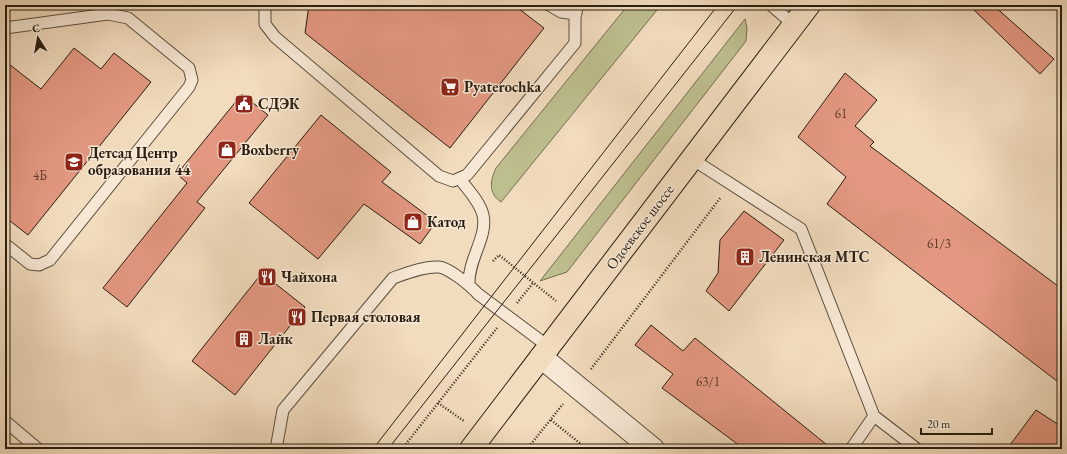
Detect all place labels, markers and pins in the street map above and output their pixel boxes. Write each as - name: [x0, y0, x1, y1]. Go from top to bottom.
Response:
- supermarket icon: Pyaterochka: [439, 76, 461, 98]
- place label: Pyaterochka: [464, 77, 542, 96]
- public building icon: СДЭК: [233, 93, 255, 115]
- place label: СДЭК: [258, 94, 300, 113]
- shop icon: Boxberry: [216, 139, 238, 161]
- place label: Boxberry: [241, 140, 300, 159]
- place label: Детсад Центр образования 44: [88, 143, 191, 179]
- school or university icon: Детсад Центр образования 44: [63, 151, 85, 173]
- shop icon: Катод: [402, 211, 424, 233]
- place label: Катод: [427, 212, 466, 231]
- building icon: Ленинская МТС: [734, 246, 756, 268]
- place label: Ленинская МТС: [759, 247, 869, 266]
- restaurant icon: Чайхона: [256, 266, 278, 288]
- place label: Чайхона: [281, 267, 338, 286]
- restaurant icon: Первая столовая: [286, 306, 308, 328]
- place label: Первая столовая: [311, 307, 420, 326]
- building icon: Лайк: [233, 328, 255, 350]
- place label: Лайк: [258, 329, 293, 348]

